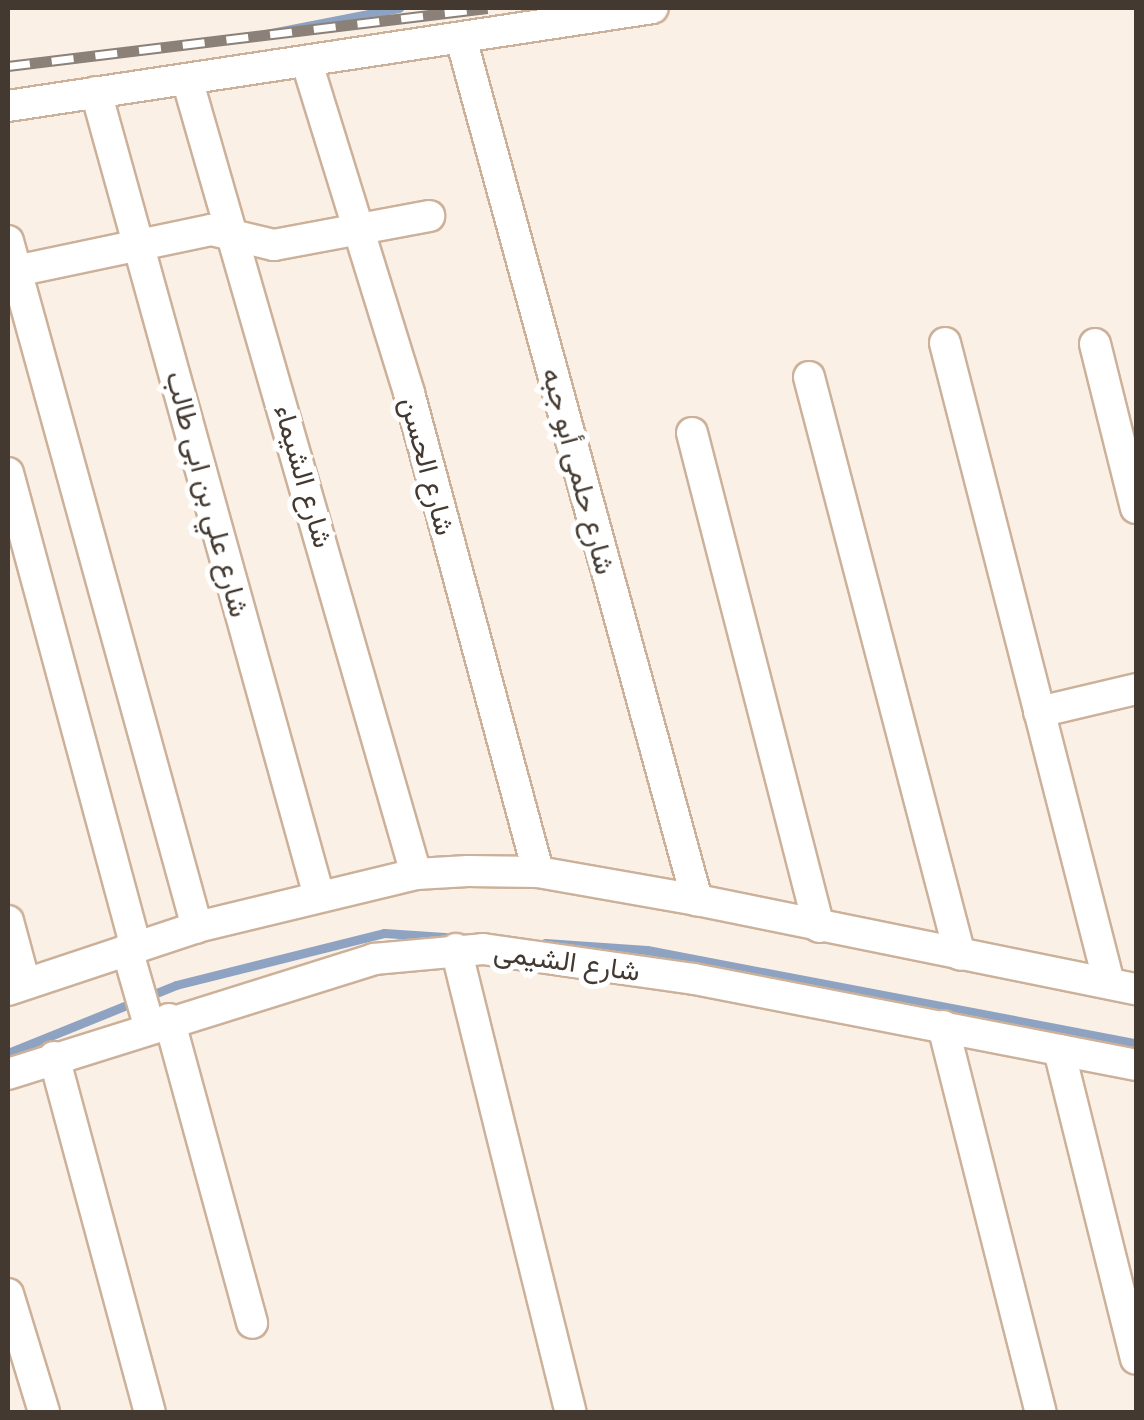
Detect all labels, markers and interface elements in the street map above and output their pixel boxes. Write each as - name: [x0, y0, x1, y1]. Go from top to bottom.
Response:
- street label: شارع حلمى أبو جبه: [535, 364, 623, 578]
- street label: شارع علي بن ابى طالب: [159, 367, 257, 621]
- street label: شارع الحسن: [393, 393, 463, 539]
- street label: شارع الشيماء: [268, 401, 340, 551]
- street label: شارع الشيمى: [492, 934, 642, 988]

